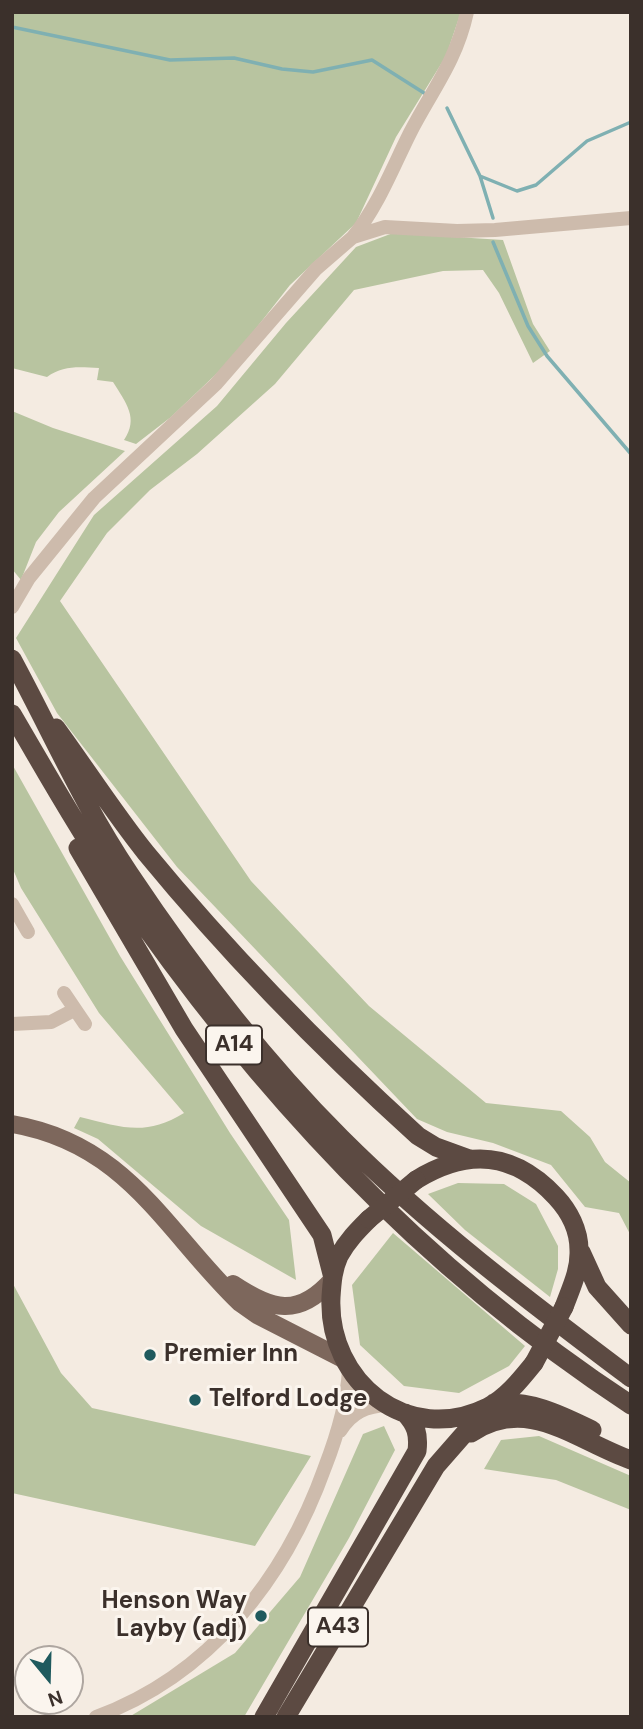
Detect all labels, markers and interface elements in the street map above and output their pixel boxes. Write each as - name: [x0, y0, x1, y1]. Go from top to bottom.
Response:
- road number: A14: [206, 1026, 262, 1064]
- place label: Premier Inn: [164, 1341, 298, 1369]
- marker: Premier Inn: [142, 1347, 158, 1363]
- place label: Telford Lodge: [209, 1386, 368, 1414]
- marker: Telford Lodge: [187, 1392, 203, 1408]
- place label: Henson Way Layby (adj): [102, 1588, 247, 1644]
- marker: Henson Way Layby (adj): [253, 1608, 269, 1624]
- road number: A43: [308, 1608, 368, 1646]
- north arrow: [14, 1645, 84, 1715]
- text: N: [45, 1684, 66, 1713]

